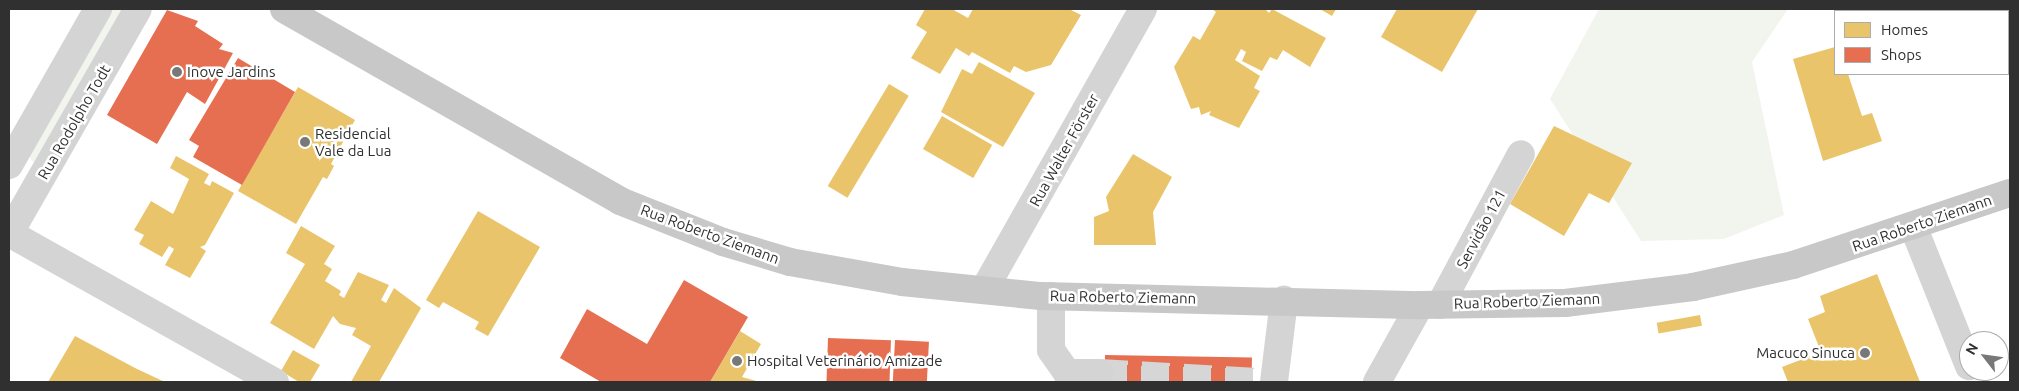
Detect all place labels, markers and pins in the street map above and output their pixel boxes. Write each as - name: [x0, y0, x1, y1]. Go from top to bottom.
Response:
- place label: Inove Jardins: [187, 63, 275, 81]
- marker: Inove Jardins: [171, 66, 183, 78]
- place label: Residencial Vale da Lua: [315, 124, 391, 159]
- marker: Residencial Vale da Lua: [299, 136, 311, 148]
- place label: Macuco Sinuca: [1756, 344, 1855, 362]
- marker: Macuco Sinuca: [1859, 347, 1871, 359]
- place label: Hospital Veterinário Amizade: [747, 352, 943, 370]
- marker: Hospital Veterinário Amizade: [731, 355, 743, 367]

